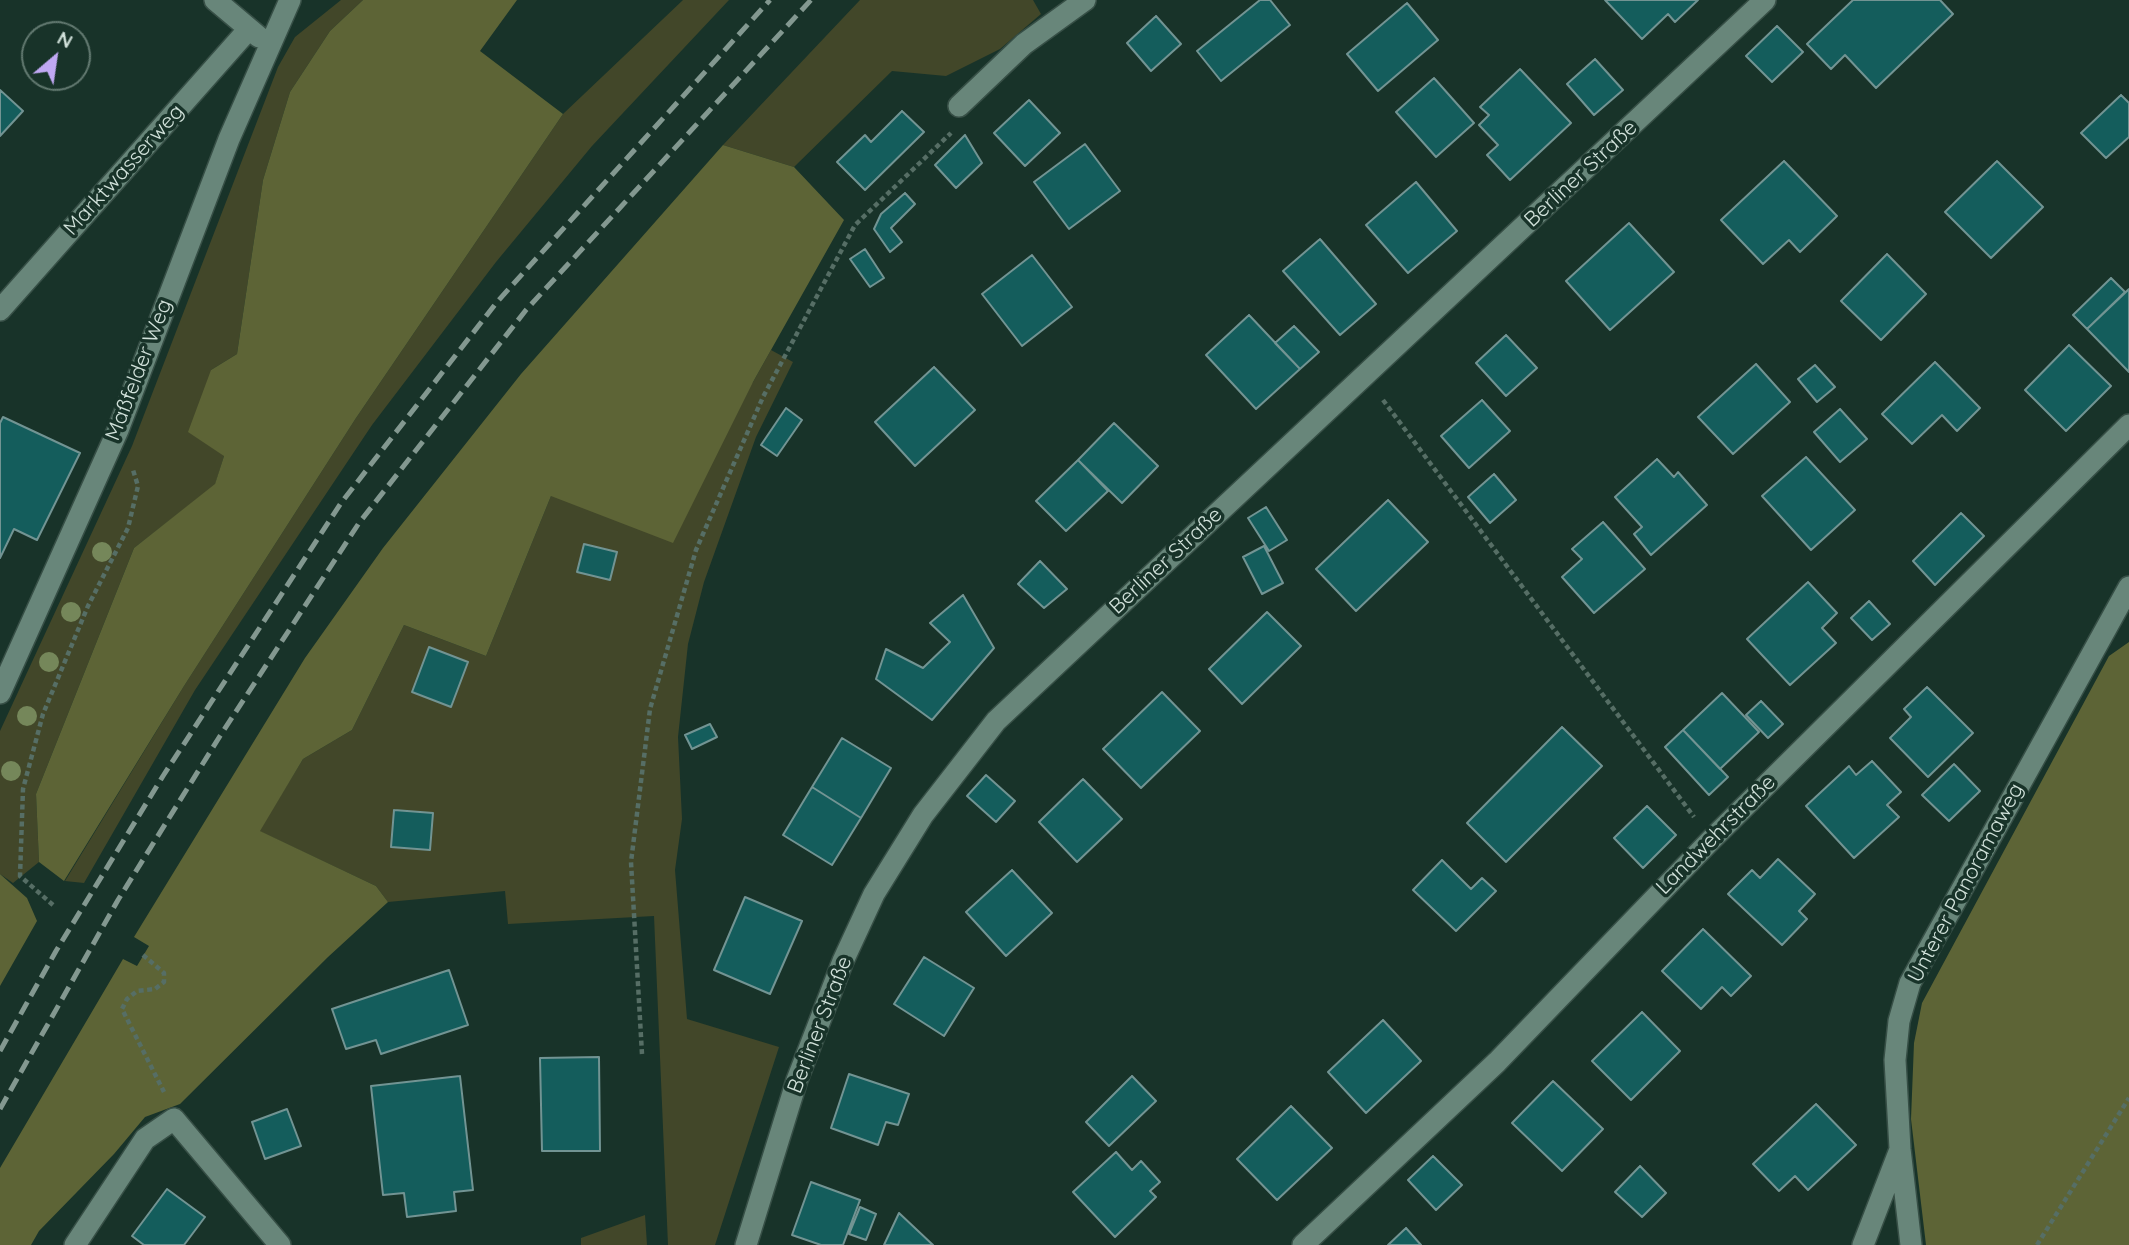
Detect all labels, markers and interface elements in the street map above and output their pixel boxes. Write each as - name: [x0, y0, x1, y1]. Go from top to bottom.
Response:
- north arrow: [21, 21, 91, 91]
- text: N: [53, 26, 77, 53]
- street label: Marktwasserweg: [59, 99, 189, 241]
- street label: Berliner Straße: [1519, 115, 1643, 233]
- street label: Maßfelder Weg: [100, 296, 178, 444]
- street label: Berliner Straße: [1104, 502, 1228, 620]
- street label: Landwehrstraße: [1651, 770, 1781, 900]
- street label: Unterer Panoramaweg: [1903, 779, 2029, 987]
- street label: Berliner Straße: [782, 953, 858, 1097]

